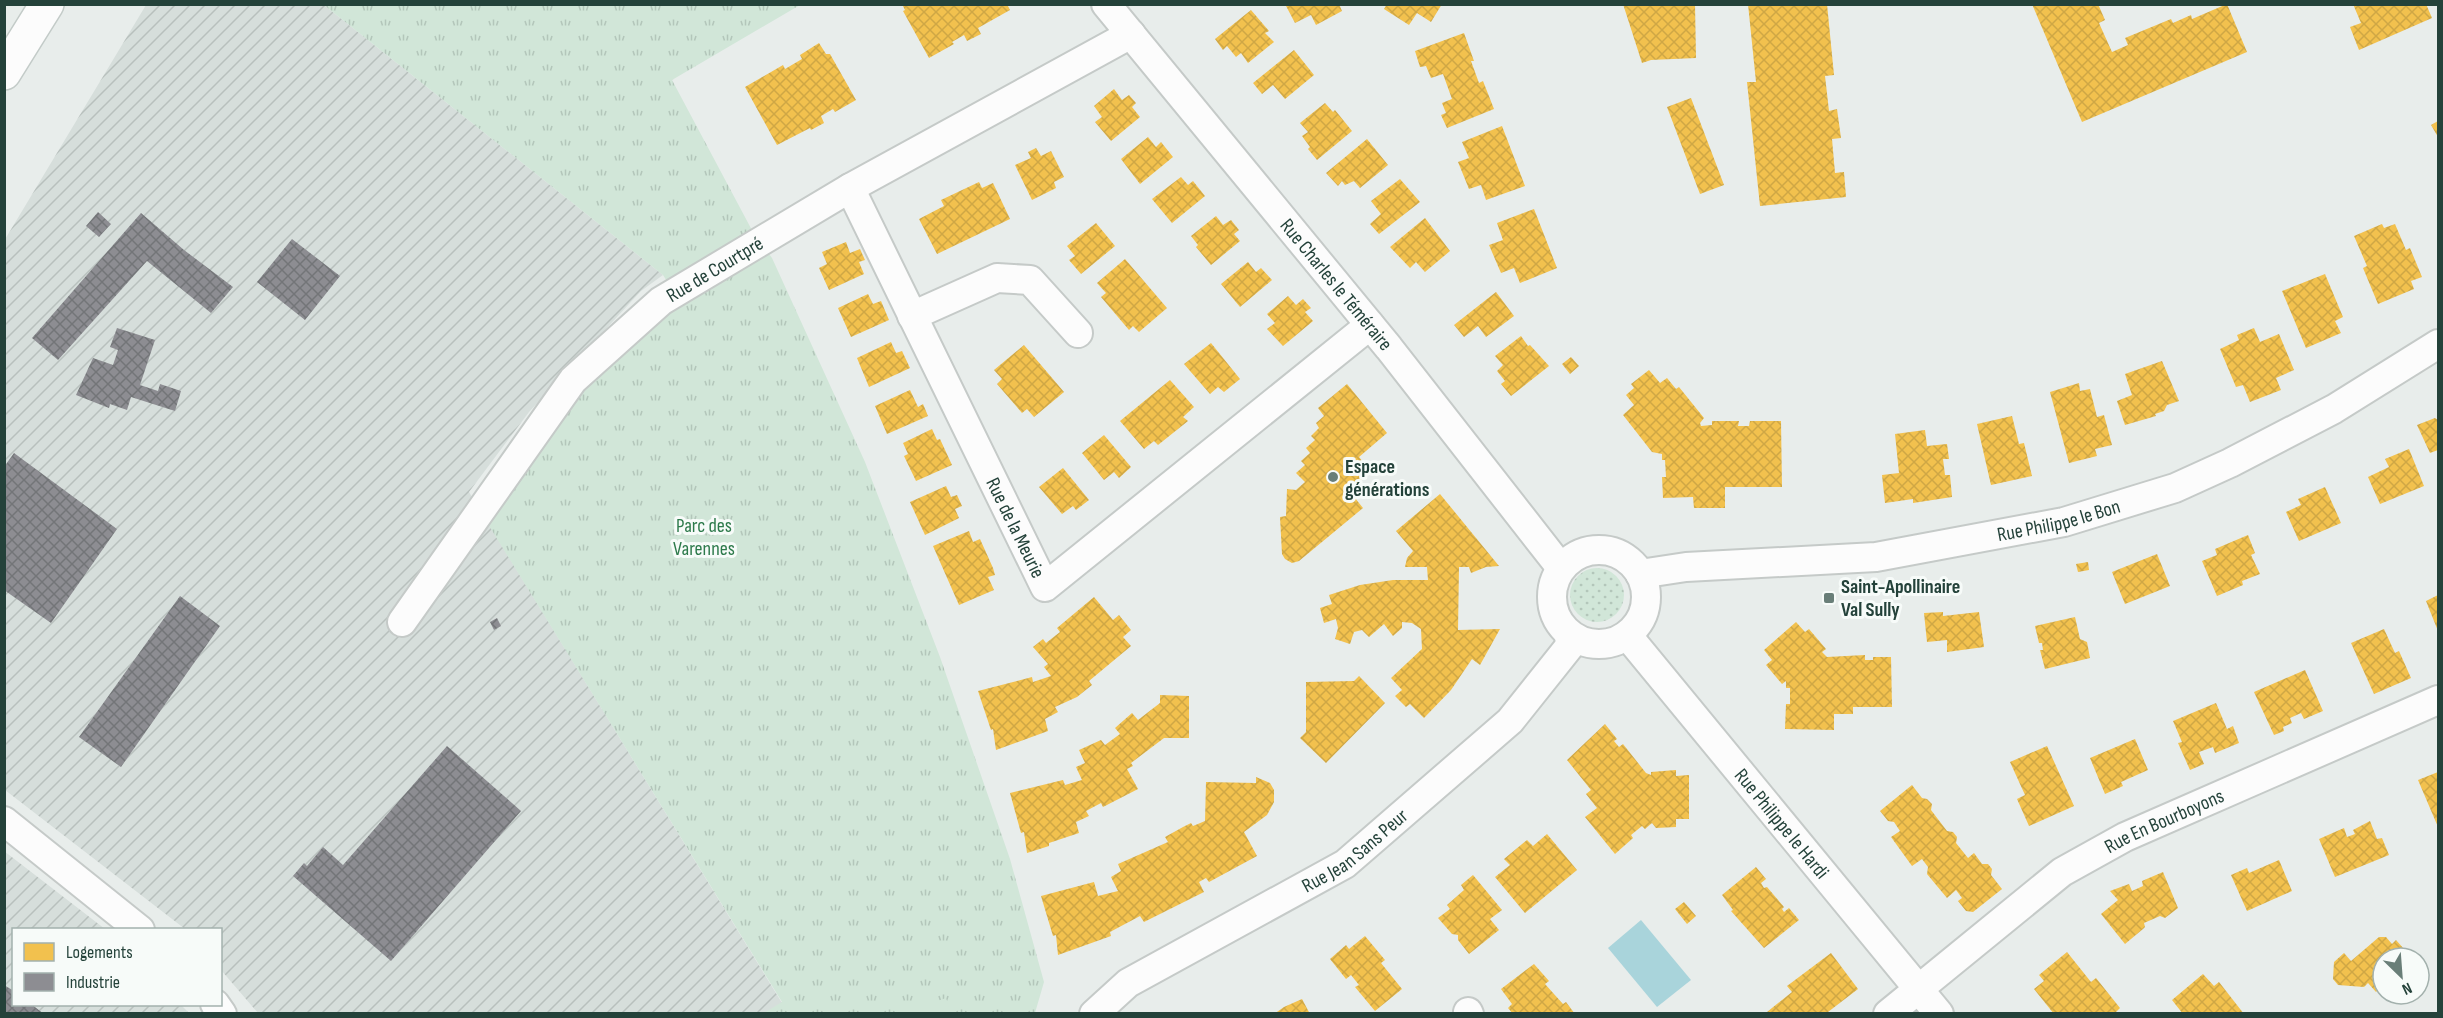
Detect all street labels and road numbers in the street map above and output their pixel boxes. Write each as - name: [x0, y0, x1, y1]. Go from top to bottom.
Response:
- street label: Rue Charles le Téméraire: [1275, 214, 1397, 356]
- street label: Rue de Courtpré: [662, 232, 768, 308]
- street label: Rue de la Meurie: [980, 474, 1050, 582]
- street label: Rue Philippe le Bon: [1995, 494, 2123, 547]
- street label: Rue Philippe le Hardi: [1729, 764, 1834, 884]
- street label: Rue En Bourboyons: [2101, 784, 2228, 859]
- street label: Rue Jean Sans Peur: [1298, 804, 1413, 898]

